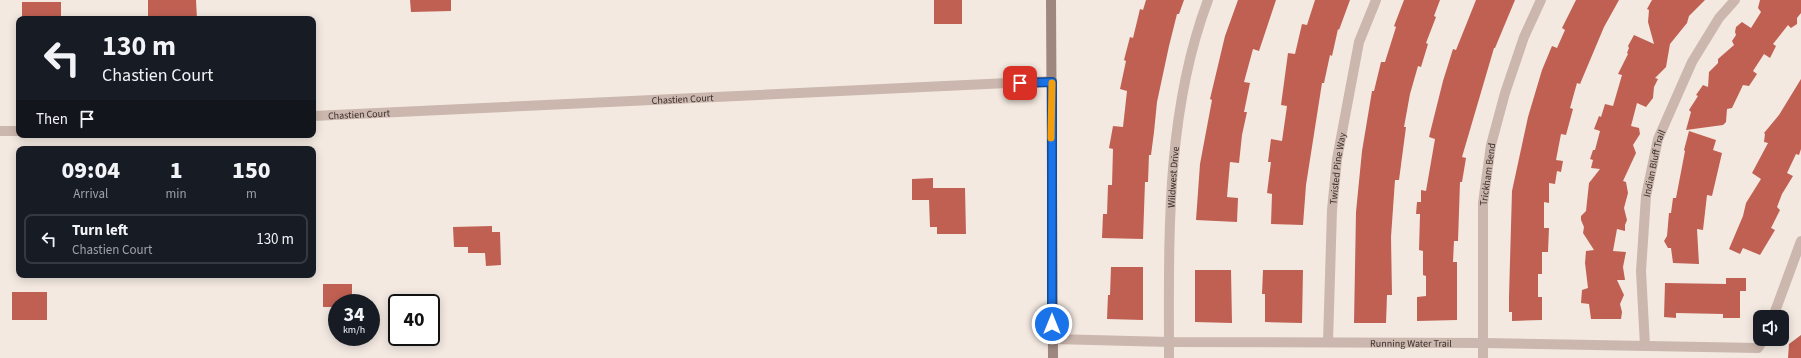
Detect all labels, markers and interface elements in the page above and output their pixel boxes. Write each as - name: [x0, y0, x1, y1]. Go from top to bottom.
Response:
- text: 130 m: [102, 26, 176, 66]
- icon: left: [36, 32, 88, 84]
- text: Chastien Court: [102, 63, 213, 88]
- pin: [1003, 66, 1037, 100]
- icon: arrive: [1009, 72, 1031, 94]
- street label: Chastien Court: [651, 91, 715, 108]
- street label: Chastien Court: [328, 106, 391, 123]
- icon: arrive: [76, 108, 98, 130]
- text: Then: [36, 109, 68, 130]
- street label: Indian Bluff Trail: [1640, 127, 1669, 198]
- street label: Twisted Pine Way: [1327, 131, 1350, 205]
- street label: Trickham Bend: [1477, 142, 1499, 206]
- street label: Wildwest Drive: [1165, 146, 1183, 208]
- text: 09:04: [61, 153, 120, 188]
- text: 1: [170, 153, 183, 188]
- text: 150: [232, 153, 271, 188]
- text: Arrival: [73, 185, 108, 203]
- text: min: [166, 185, 187, 203]
- text: m: [246, 185, 257, 203]
- text: Turn left: [72, 220, 128, 241]
- icon: left: [38, 228, 60, 250]
- text: 130 m: [256, 229, 294, 250]
- text: Chastien Court: [72, 241, 152, 259]
- speed limit sign: 40: [388, 294, 440, 346]
- text: 34: [343, 301, 365, 329]
- position arrow: [1031, 303, 1073, 345]
- map controls: [1753, 310, 1789, 346]
- button: sound: [1753, 310, 1789, 346]
- text: km/h: [343, 323, 365, 337]
- street label: Running Water Trail: [1370, 337, 1452, 351]

